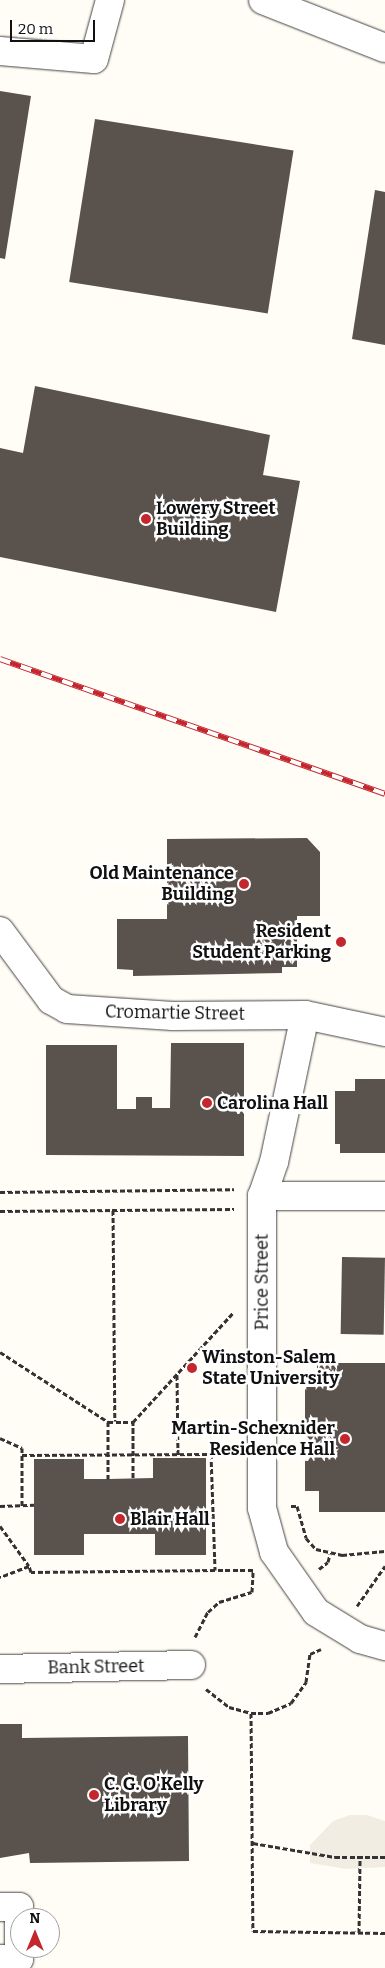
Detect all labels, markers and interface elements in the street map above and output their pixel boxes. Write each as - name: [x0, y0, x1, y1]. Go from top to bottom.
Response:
- scale bar: [12, 10, 98, 42]
- text: 20 m: [18, 20, 53, 38]
- place label: Lowery Street Building: [156, 498, 276, 540]
- marker: Lowery Street Building: [140, 513, 152, 525]
- place label: Old Maintenance Building: [89, 863, 234, 906]
- marker: Old Maintenance Building: [238, 878, 250, 890]
- place label: Resident Student Parking: [192, 921, 331, 964]
- marker: Resident Student Parking: [335, 936, 347, 948]
- street label: Cromartie Street: [105, 1001, 245, 1025]
- place label: Carolina Hall: [217, 1092, 328, 1114]
- marker: Carolina Hall: [201, 1097, 213, 1109]
- street label: Price Street: [251, 1234, 273, 1330]
- place label: Winston-Salem State University: [202, 1347, 339, 1390]
- marker: Winston-Salem State University: [186, 1362, 198, 1374]
- place label: Martin-Schexnider Residence Hall: [171, 1418, 335, 1460]
- marker: Martin-Schexnider Residence Hall: [339, 1433, 351, 1445]
- place label: Blair Hall: [130, 1508, 210, 1530]
- marker: Blair Hall: [114, 1513, 126, 1525]
- street label: Bank Street: [47, 1655, 145, 1679]
- place label: C. G. O'Kelly Library: [104, 1774, 204, 1816]
- marker: C. G. O'Kelly Library: [88, 1789, 100, 1801]
- north arrow: [10, 1908, 60, 1958]
- text: N: [30, 1910, 40, 1927]

